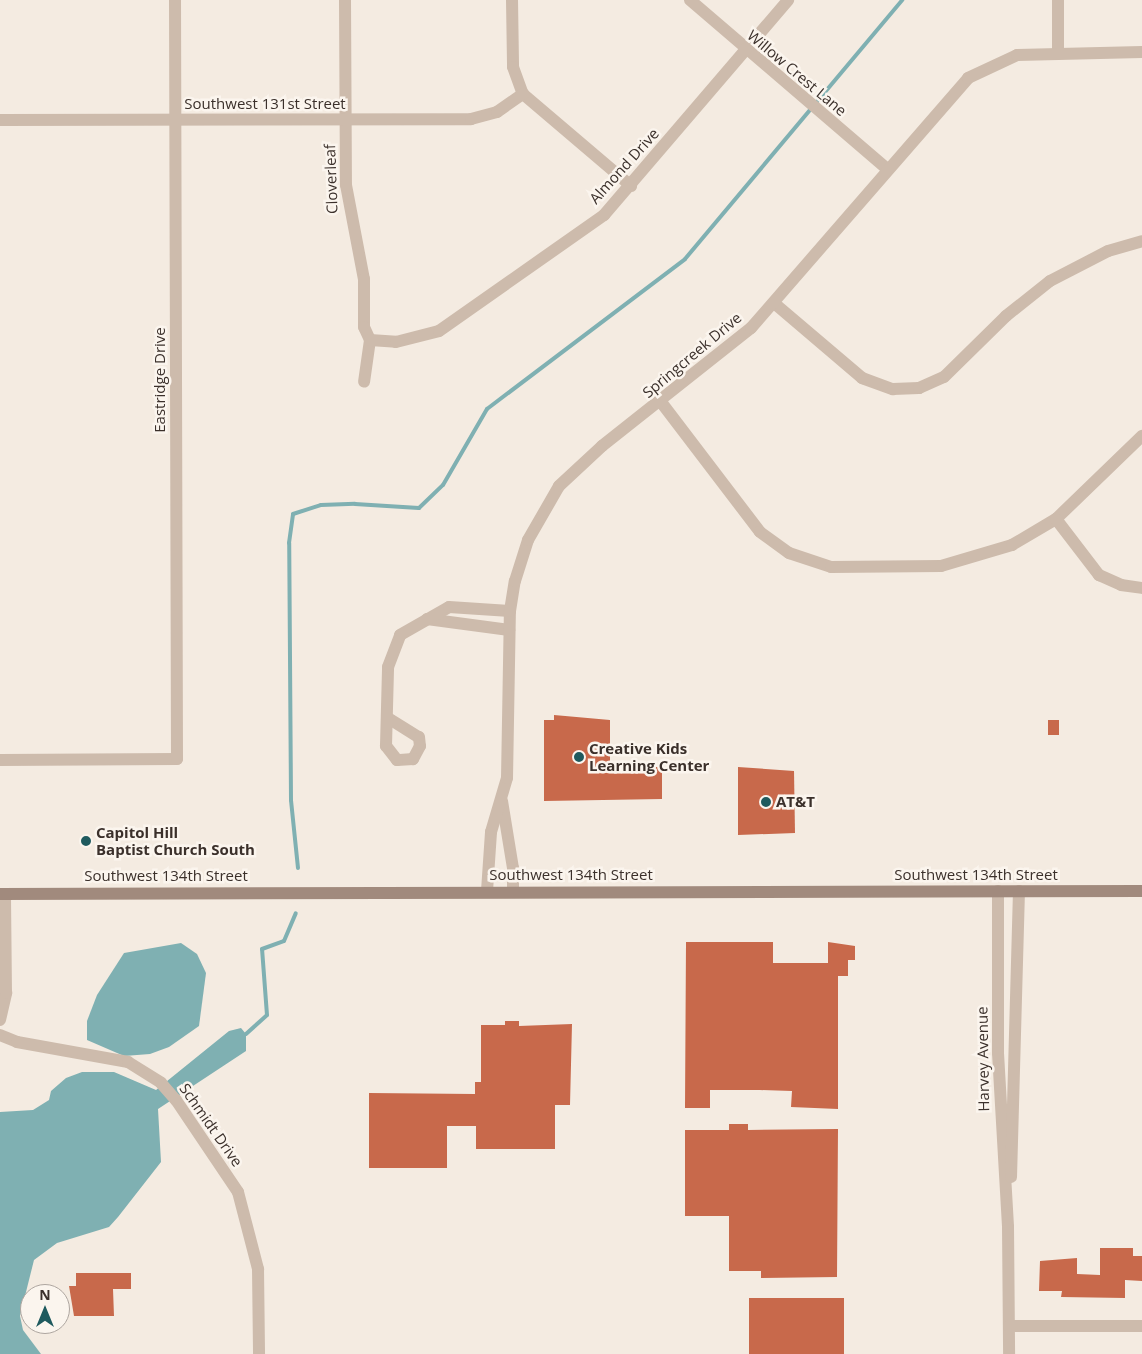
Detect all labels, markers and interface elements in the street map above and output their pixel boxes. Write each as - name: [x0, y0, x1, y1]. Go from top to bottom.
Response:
- street label: Willow Crest Lane: [744, 26, 850, 120]
- street label: Southwest 131st Street: [184, 95, 346, 113]
- street label: Almond Drive: [585, 125, 663, 207]
- street label: Cloverleaf: [321, 144, 341, 214]
- street label: Springcreek Drive: [639, 308, 745, 402]
- street label: Eastridge Drive: [151, 327, 169, 433]
- place label: Creative Kids Learning Center: [589, 739, 709, 774]
- marker: Creative Kids Learning Center: [573, 751, 585, 763]
- place label: AT&T: [776, 793, 815, 811]
- marker: AT&T: [760, 796, 772, 808]
- place label: Capitol Hill Baptist Church South: [96, 823, 255, 858]
- marker: Capitol Hill Baptist Church South: [80, 835, 92, 847]
- street label: Southwest 134th Street: [489, 866, 653, 884]
- street label: Southwest 134th Street: [894, 866, 1058, 884]
- street label: Southwest 134th Street: [84, 867, 248, 885]
- street label: Harvey Avenue: [973, 1006, 993, 1112]
- street label: Schmidt Drive: [176, 1080, 246, 1170]
- north arrow: [20, 1284, 70, 1334]
- text: N: [39, 1285, 51, 1304]

